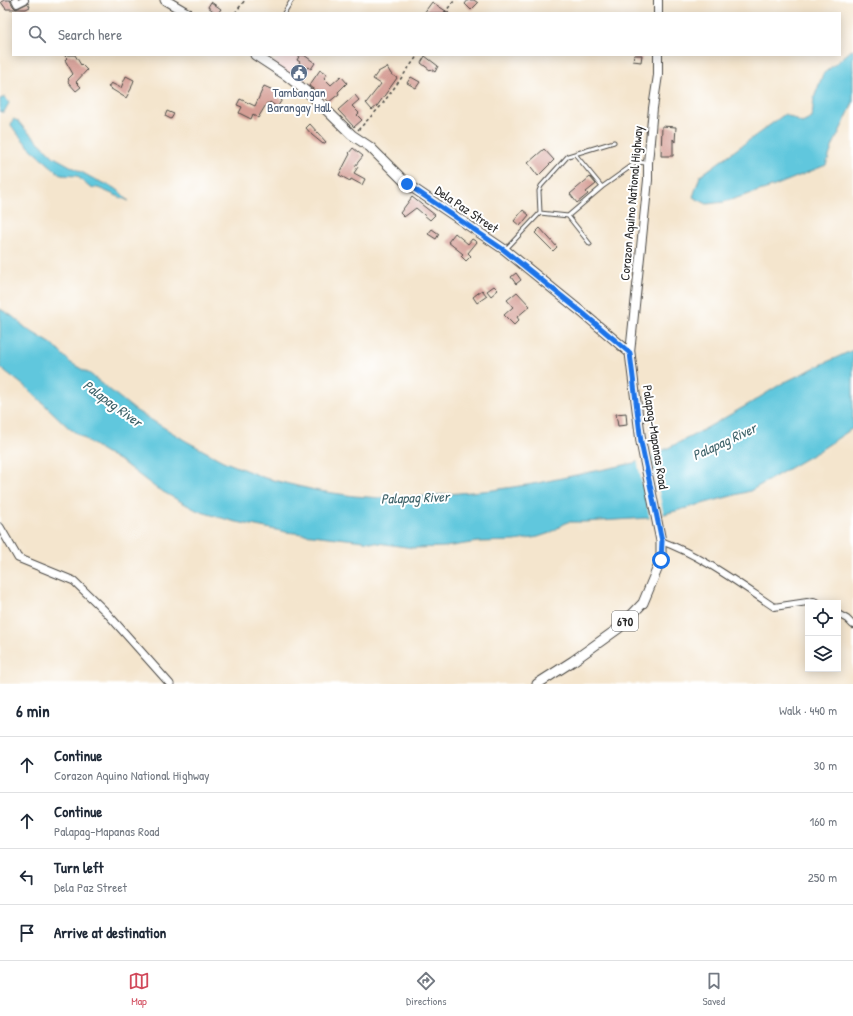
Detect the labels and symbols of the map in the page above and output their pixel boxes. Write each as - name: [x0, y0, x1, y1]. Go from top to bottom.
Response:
- public building icon: Tambangan Barangay Hall: [289, 63, 309, 83]
- place label: Tambangan Barangay Hall: [267, 83, 331, 116]
- street label: Corazon Aquino National Highway: [615, 124, 647, 281]
- route end: [398, 175, 416, 193]
- street label: Dela Paz Street: [432, 181, 503, 237]
- water label: Palapag River: [79, 375, 148, 433]
- street label: Palapag-Mapanas Road: [639, 384, 673, 490]
- water label: Palapag River: [689, 417, 761, 465]
- water label: Palapag River: [380, 486, 451, 509]
- route start: [652, 551, 670, 569]
- road number: 670: [612, 611, 638, 631]

